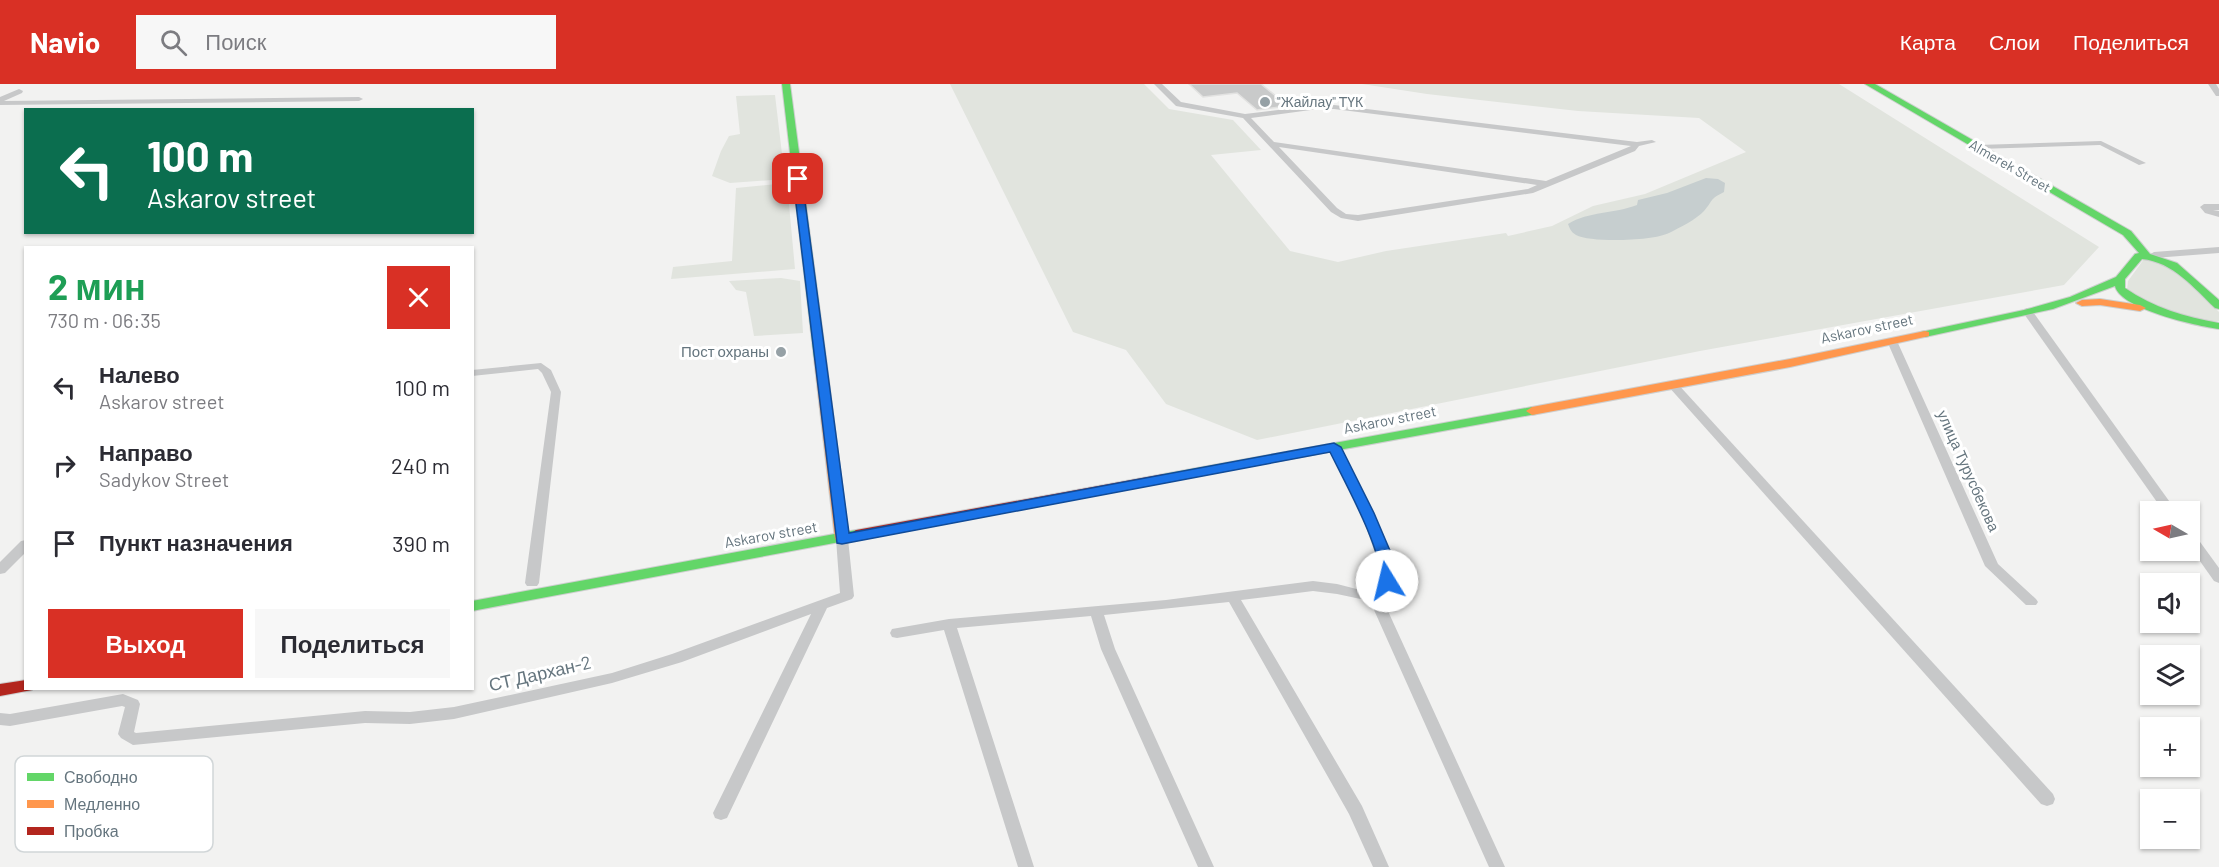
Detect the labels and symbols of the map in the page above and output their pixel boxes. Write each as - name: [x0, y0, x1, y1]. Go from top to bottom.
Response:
- place label: "Жайлау" ТҮК: [1277, 93, 1364, 110]
- marker: "Жайлау" ТҮК: [1258, 95, 1272, 109]
- street label: Almerek Street: [1967, 135, 2054, 196]
- pin: [772, 153, 823, 204]
- street label: Askarov street: [1819, 309, 1915, 347]
- place label: Пост охраны: [681, 342, 769, 360]
- marker: Пост охраны: [774, 345, 788, 359]
- street label: Askarov street: [1342, 401, 1438, 437]
- street label: улица Турусбекова: [1934, 407, 2004, 535]
- north arrow: [2140, 501, 2200, 561]
- street label: Askarov street: [723, 517, 819, 551]
- position arrow: [1355, 549, 1419, 613]
- street label: СТ Дархан-2: [486, 651, 593, 695]
- legend: [15, 756, 213, 852]
- text: Свободно: [64, 767, 138, 786]
- text: Медленно: [64, 794, 140, 813]
- text: Пробка: [64, 821, 119, 840]

